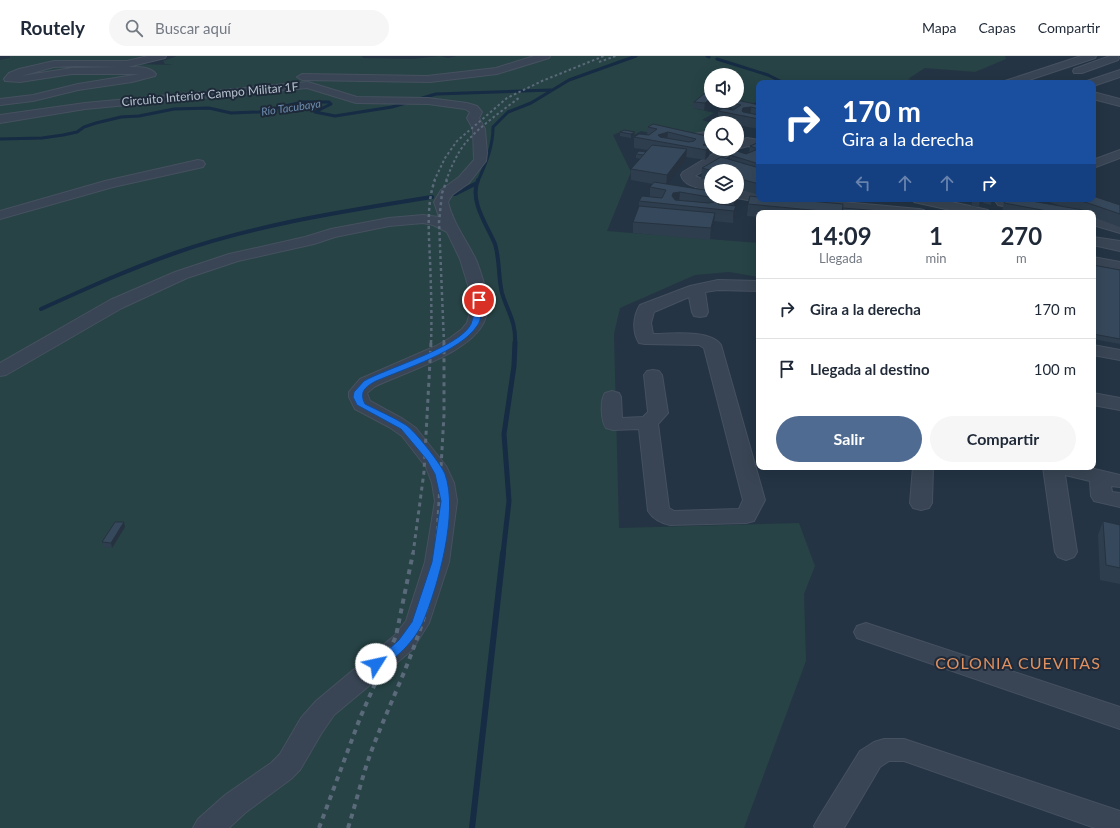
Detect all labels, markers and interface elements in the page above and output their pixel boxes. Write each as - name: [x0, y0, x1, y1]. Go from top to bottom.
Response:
- search box: [109, 10, 389, 46]
- text: Routely: [20, 16, 85, 39]
- icon: search: [123, 17, 145, 39]
- text: Buscar aquí: [155, 19, 231, 37]
- text: Mapa: [922, 19, 957, 36]
- text: Capas: [979, 19, 1016, 36]
- text: Compartir: [1038, 19, 1100, 36]
- map controls: [704, 68, 744, 204]
- button: sound: [704, 68, 744, 108]
- street label: Circuito Interior Campo Militar 1F: [121, 79, 299, 109]
- text: 170 m: [842, 94, 921, 128]
- water label: Río Tacubaya: [260, 96, 322, 118]
- icon: right: [776, 96, 828, 148]
- button: search: [704, 116, 744, 156]
- text: Gira a la derecha: [842, 128, 974, 150]
- button: layers: [704, 164, 744, 204]
- icon: left: [852, 172, 874, 194]
- icon: ahead: [894, 172, 916, 194]
- icon: ahead: [936, 172, 958, 194]
- icon: right: [978, 172, 1000, 194]
- text: 14:09: [810, 221, 872, 250]
- text: 1: [929, 221, 943, 250]
- text: 270: [1000, 221, 1042, 250]
- text: Llegada: [819, 250, 863, 266]
- text: min: [926, 250, 947, 266]
- text: m: [1016, 250, 1027, 266]
- pin: [462, 283, 496, 317]
- icon: arrive: [468, 289, 490, 311]
- icon: right: [776, 298, 798, 320]
- text: Gira a la derecha: [810, 300, 921, 318]
- text: 170 m: [1034, 300, 1076, 318]
- icon: arrive: [776, 358, 798, 380]
- text: Llegada al destino: [810, 360, 930, 378]
- text: 100 m: [1034, 360, 1076, 378]
- button: Salir: [776, 416, 922, 462]
- button: Compartir: [930, 416, 1076, 462]
- position arrow: [355, 643, 397, 685]
- district label: COLONIA CUEVITAS: [935, 653, 1101, 672]

